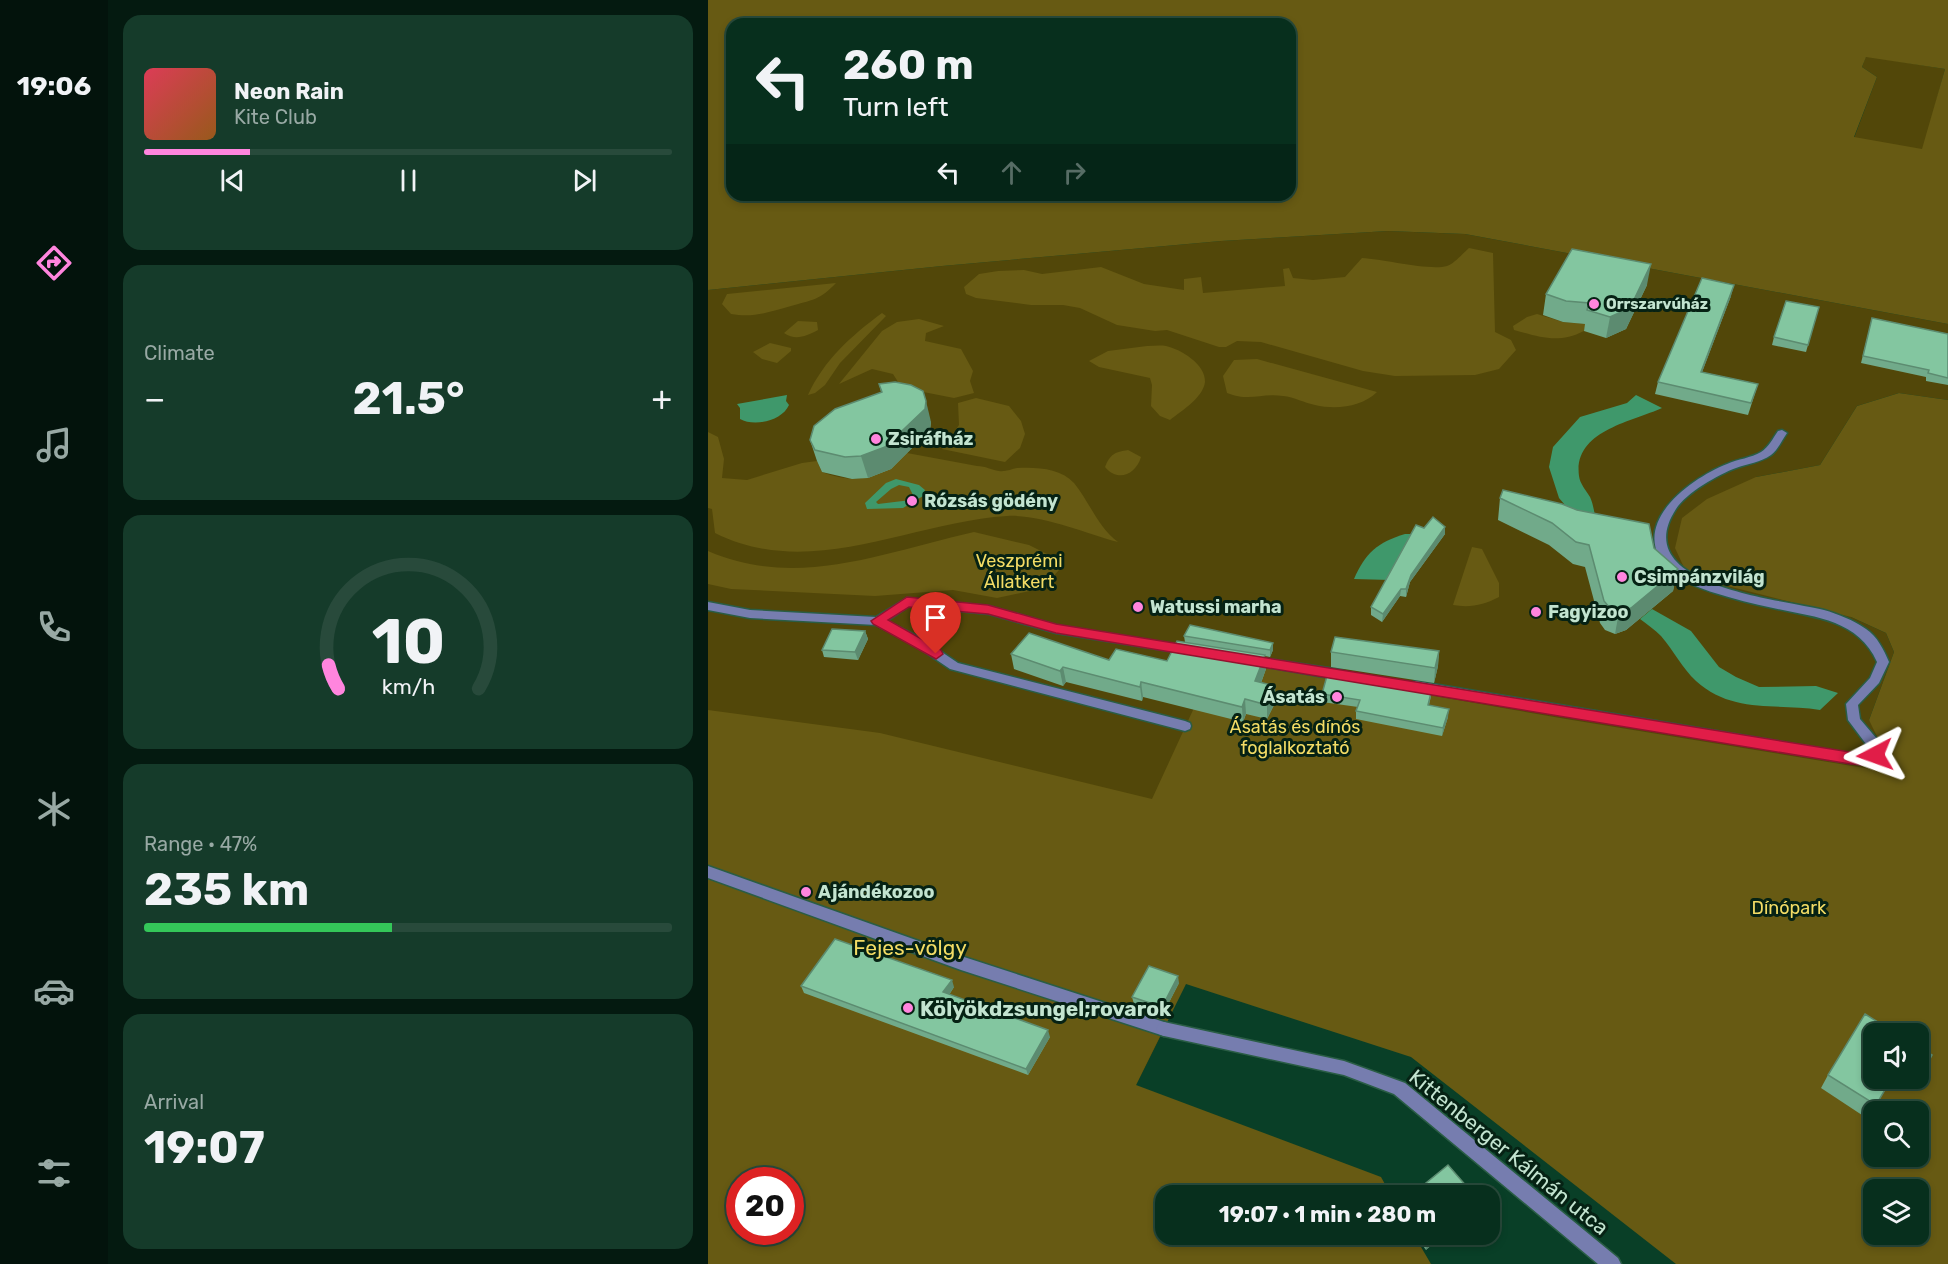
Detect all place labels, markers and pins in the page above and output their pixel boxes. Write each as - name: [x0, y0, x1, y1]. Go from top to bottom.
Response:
- place label: Orrszarvúház: [1606, 295, 1708, 313]
- marker: Orrszarvúház: [1587, 297, 1601, 311]
- place label: Zsiráfház: [888, 428, 974, 450]
- marker: Zsiráfház: [869, 432, 883, 446]
- place label: Rózsás gödény: [924, 490, 1058, 512]
- marker: Rózsás gödény: [905, 494, 919, 508]
- place label: Csimpánzvilág: [1634, 566, 1765, 588]
- marker: Csimpánzvilág: [1615, 570, 1629, 584]
- pin: [910, 592, 961, 654]
- place label: Watussi marha: [1150, 596, 1282, 618]
- marker: Watussi marha: [1131, 600, 1145, 614]
- place label: Fagyizoo: [1548, 601, 1629, 623]
- marker: Fagyizoo: [1529, 605, 1543, 619]
- place label: Ásatás: [1263, 686, 1325, 708]
- marker: Ásatás: [1330, 690, 1344, 704]
- place label: Ajándékozoo: [818, 881, 935, 903]
- marker: Ajándékozoo: [799, 885, 813, 899]
- place label: Kölyökdzsungel;rovarok: [920, 996, 1172, 1021]
- marker: Kölyökdzsungel;rovarok: [901, 1001, 915, 1015]

